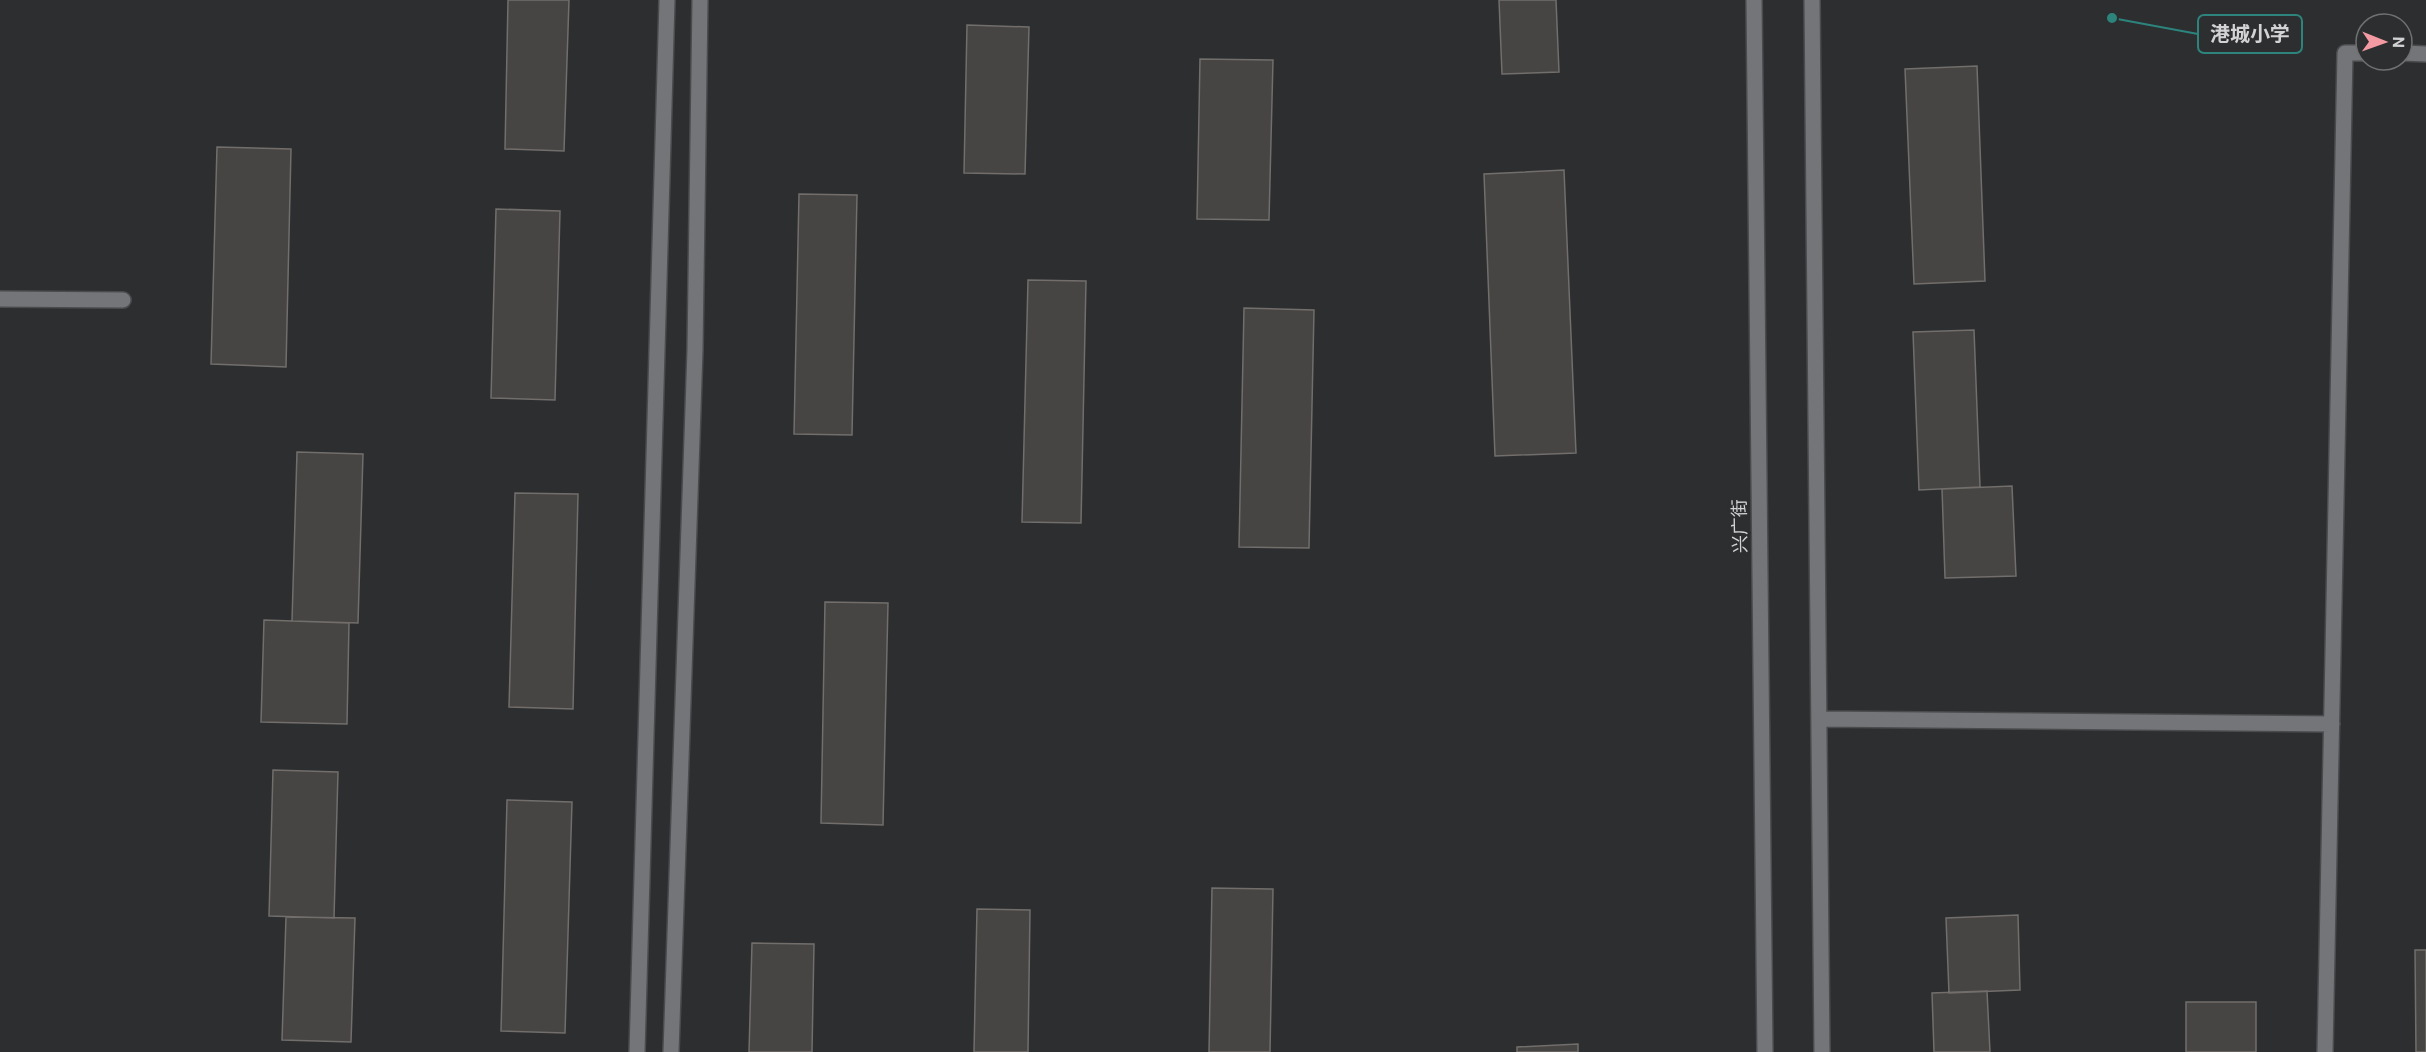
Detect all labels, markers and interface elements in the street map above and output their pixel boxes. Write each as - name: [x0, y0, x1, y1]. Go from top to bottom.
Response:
- north arrow: [2354, 12, 2414, 72]
- callout: 港城小学: [2198, 15, 2302, 53]
- text: 港城小学: [2210, 22, 2290, 46]
- text: N: [2389, 36, 2408, 48]
- street label: 兴广街: [1729, 499, 1750, 553]

